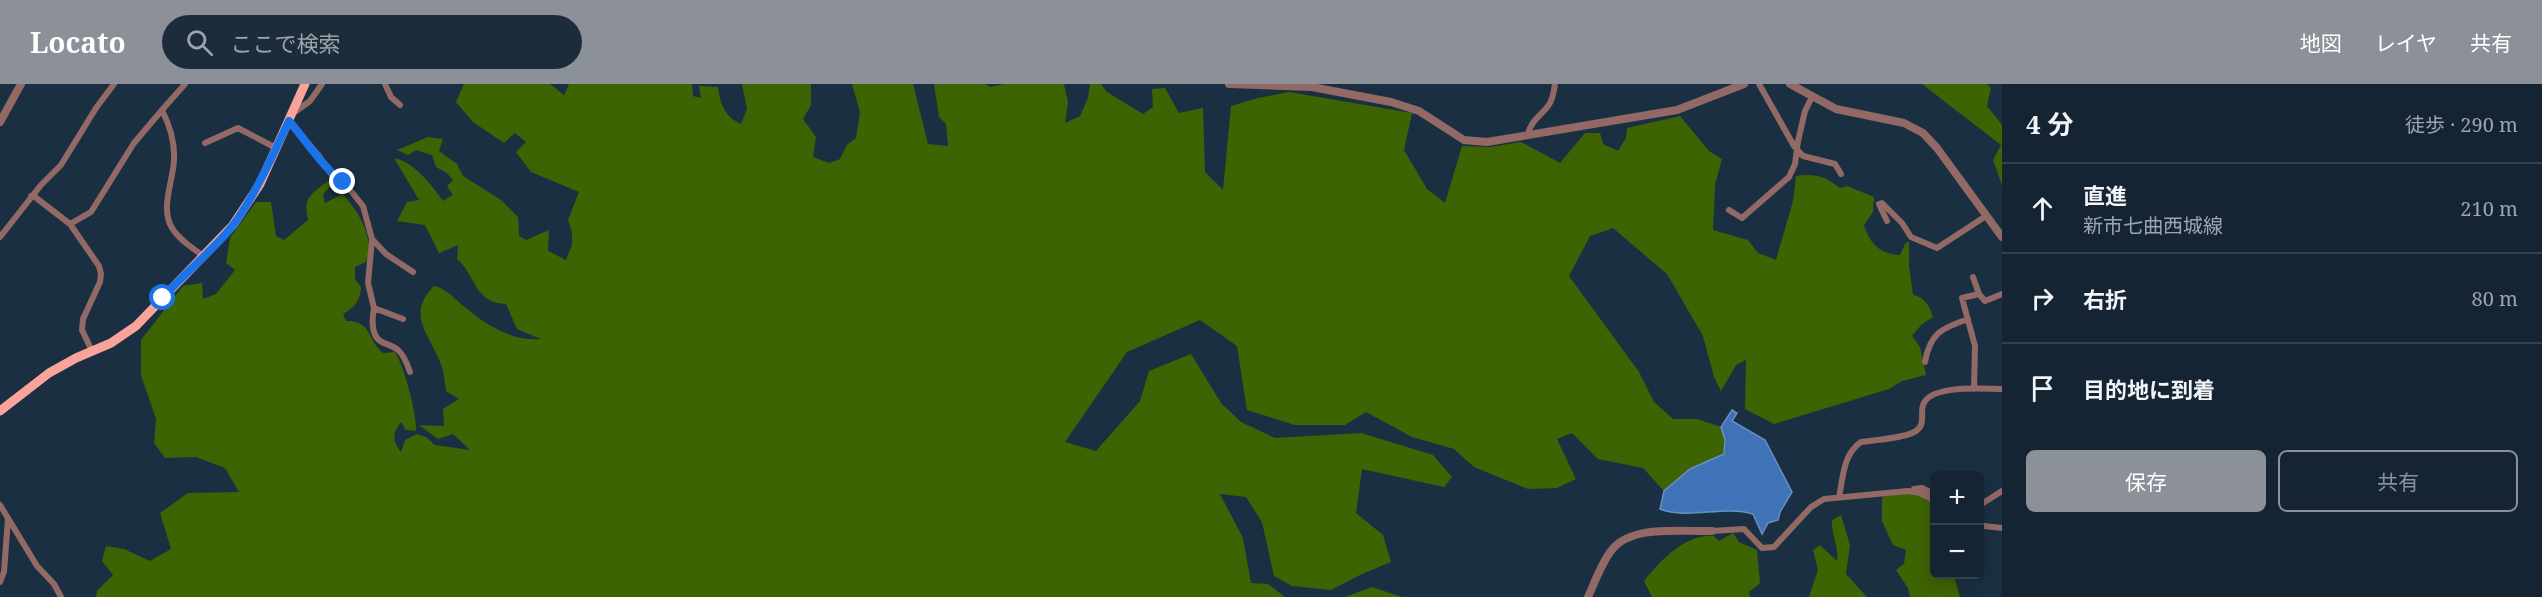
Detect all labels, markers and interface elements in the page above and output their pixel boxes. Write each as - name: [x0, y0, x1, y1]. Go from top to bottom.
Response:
- search box: [162, 15, 582, 69]
- text: Locato: [30, 23, 126, 61]
- icon: search: [183, 26, 216, 59]
- text: ここで検索: [231, 28, 341, 58]
- text: 地図: [2300, 29, 2342, 57]
- text: レイヤ: [2375, 29, 2437, 57]
- text: 共有: [2470, 29, 2512, 57]
- text: 4 分: [2026, 106, 2073, 142]
- text: 徒歩 · 290 m: [2405, 111, 2518, 138]
- route end: [329, 168, 355, 194]
- text: 直進: [2083, 180, 2127, 210]
- icon: ahead: [2026, 192, 2059, 225]
- text: 210 m: [2460, 195, 2518, 222]
- text: 新市七曲西城線: [2083, 212, 2223, 239]
- icon: right: [2026, 282, 2059, 315]
- route start: [149, 284, 175, 310]
- text: 右折: [2083, 284, 2127, 314]
- text: 80 m: [2472, 285, 2518, 312]
- icon: arrive: [2026, 372, 2059, 405]
- text: 目的地に到着: [2083, 374, 2215, 404]
- button: 保存: [2026, 450, 2266, 512]
- button: 共有: [2278, 450, 2518, 512]
- map controls: [1930, 471, 1984, 579]
- button: +: [1930, 471, 1984, 525]
- button: −: [1930, 525, 1984, 579]

